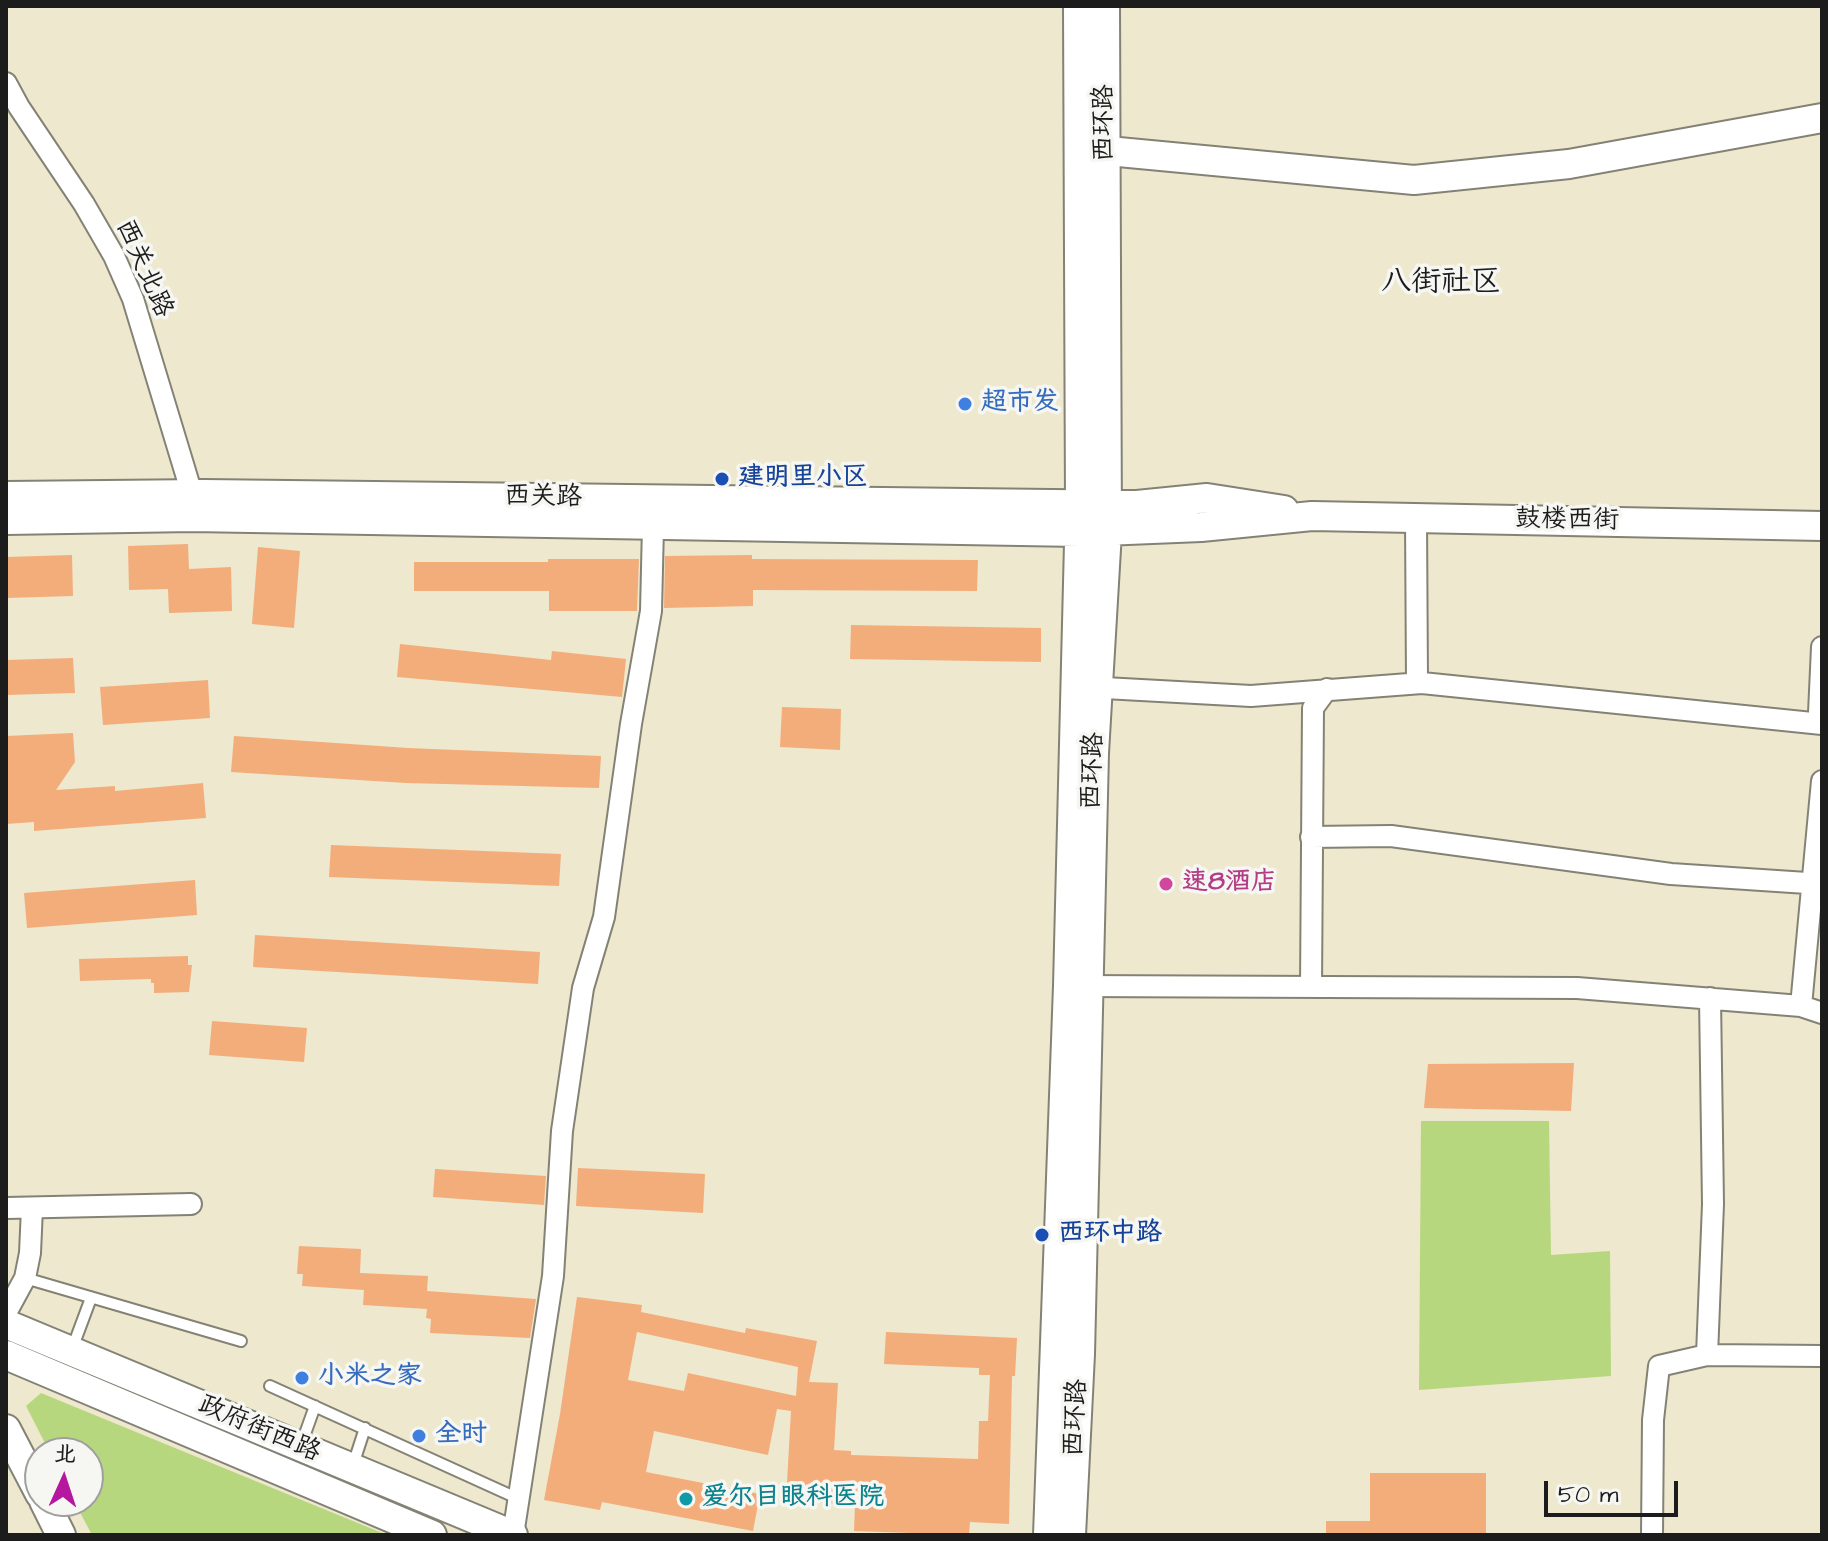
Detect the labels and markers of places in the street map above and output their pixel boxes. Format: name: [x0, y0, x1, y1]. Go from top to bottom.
place label: 超市发: [981, 388, 1059, 420]
marker: 超市发: [956, 395, 974, 413]
place label: 建明里小区: [738, 463, 868, 495]
marker: 建明里小区: [713, 470, 731, 488]
place label: 速8酒店: [1182, 868, 1277, 900]
marker: 速8酒店: [1157, 875, 1175, 893]
place label: 西环中路: [1058, 1219, 1162, 1251]
marker: 西环中路: [1033, 1226, 1051, 1244]
place label: 小米之家: [318, 1362, 422, 1394]
marker: 小米之家: [293, 1369, 311, 1387]
place label: 全时: [435, 1420, 487, 1452]
marker: 全时: [410, 1427, 428, 1445]
place label: 爱尔目眼科医院: [702, 1483, 884, 1515]
marker: 爱尔目眼科医院: [677, 1490, 695, 1508]

